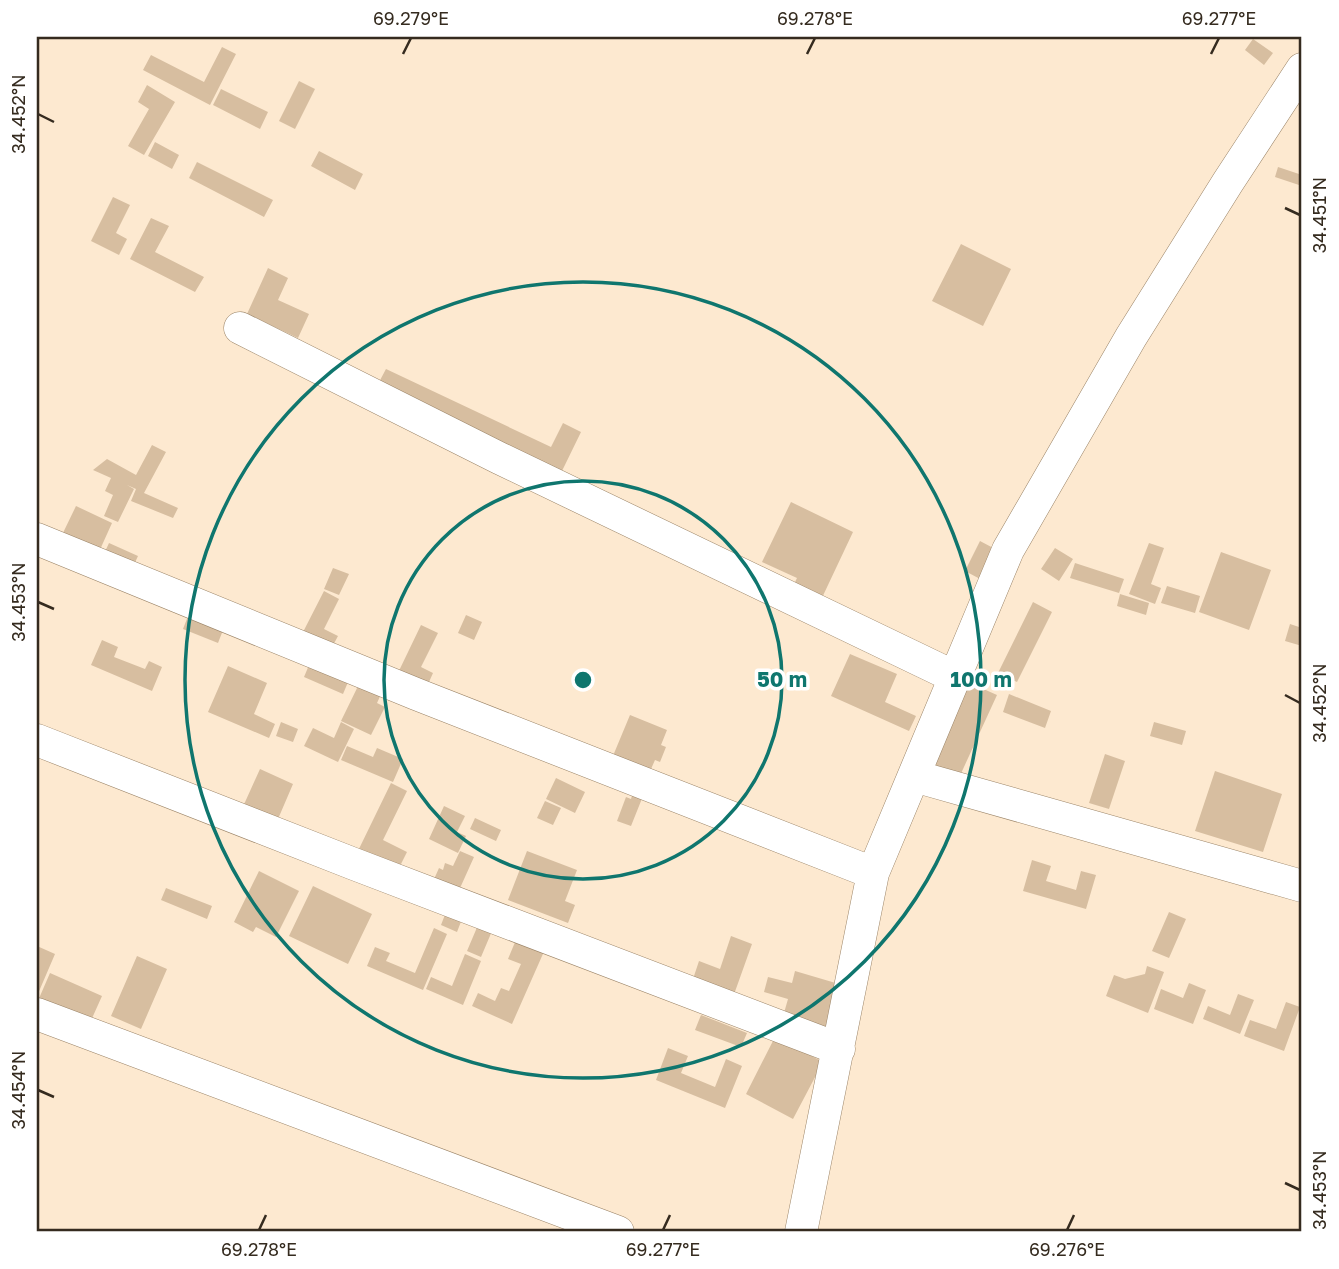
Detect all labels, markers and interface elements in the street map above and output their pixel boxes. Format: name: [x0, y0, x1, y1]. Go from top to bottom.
text: 69.279°E: [373, 7, 449, 29]
text: 69.278°E: [777, 7, 853, 29]
text: 69.277°E: [1182, 7, 1256, 29]
text: 34.452°N: [7, 74, 29, 154]
text: 34.451°N: [1308, 177, 1330, 253]
text: 34.453°N: [7, 562, 29, 642]
text: 34.452°N: [1308, 663, 1330, 743]
text: 50 m: [757, 666, 807, 692]
text: 100 m: [950, 666, 1012, 692]
centre of rings: [571, 668, 595, 692]
text: 34.454°N: [7, 1050, 29, 1130]
text: 34.453°N: [1308, 1150, 1330, 1230]
text: 69.278°E: [221, 1238, 297, 1260]
text: 69.277°E: [626, 1238, 700, 1260]
text: 69.276°E: [1029, 1238, 1105, 1260]

